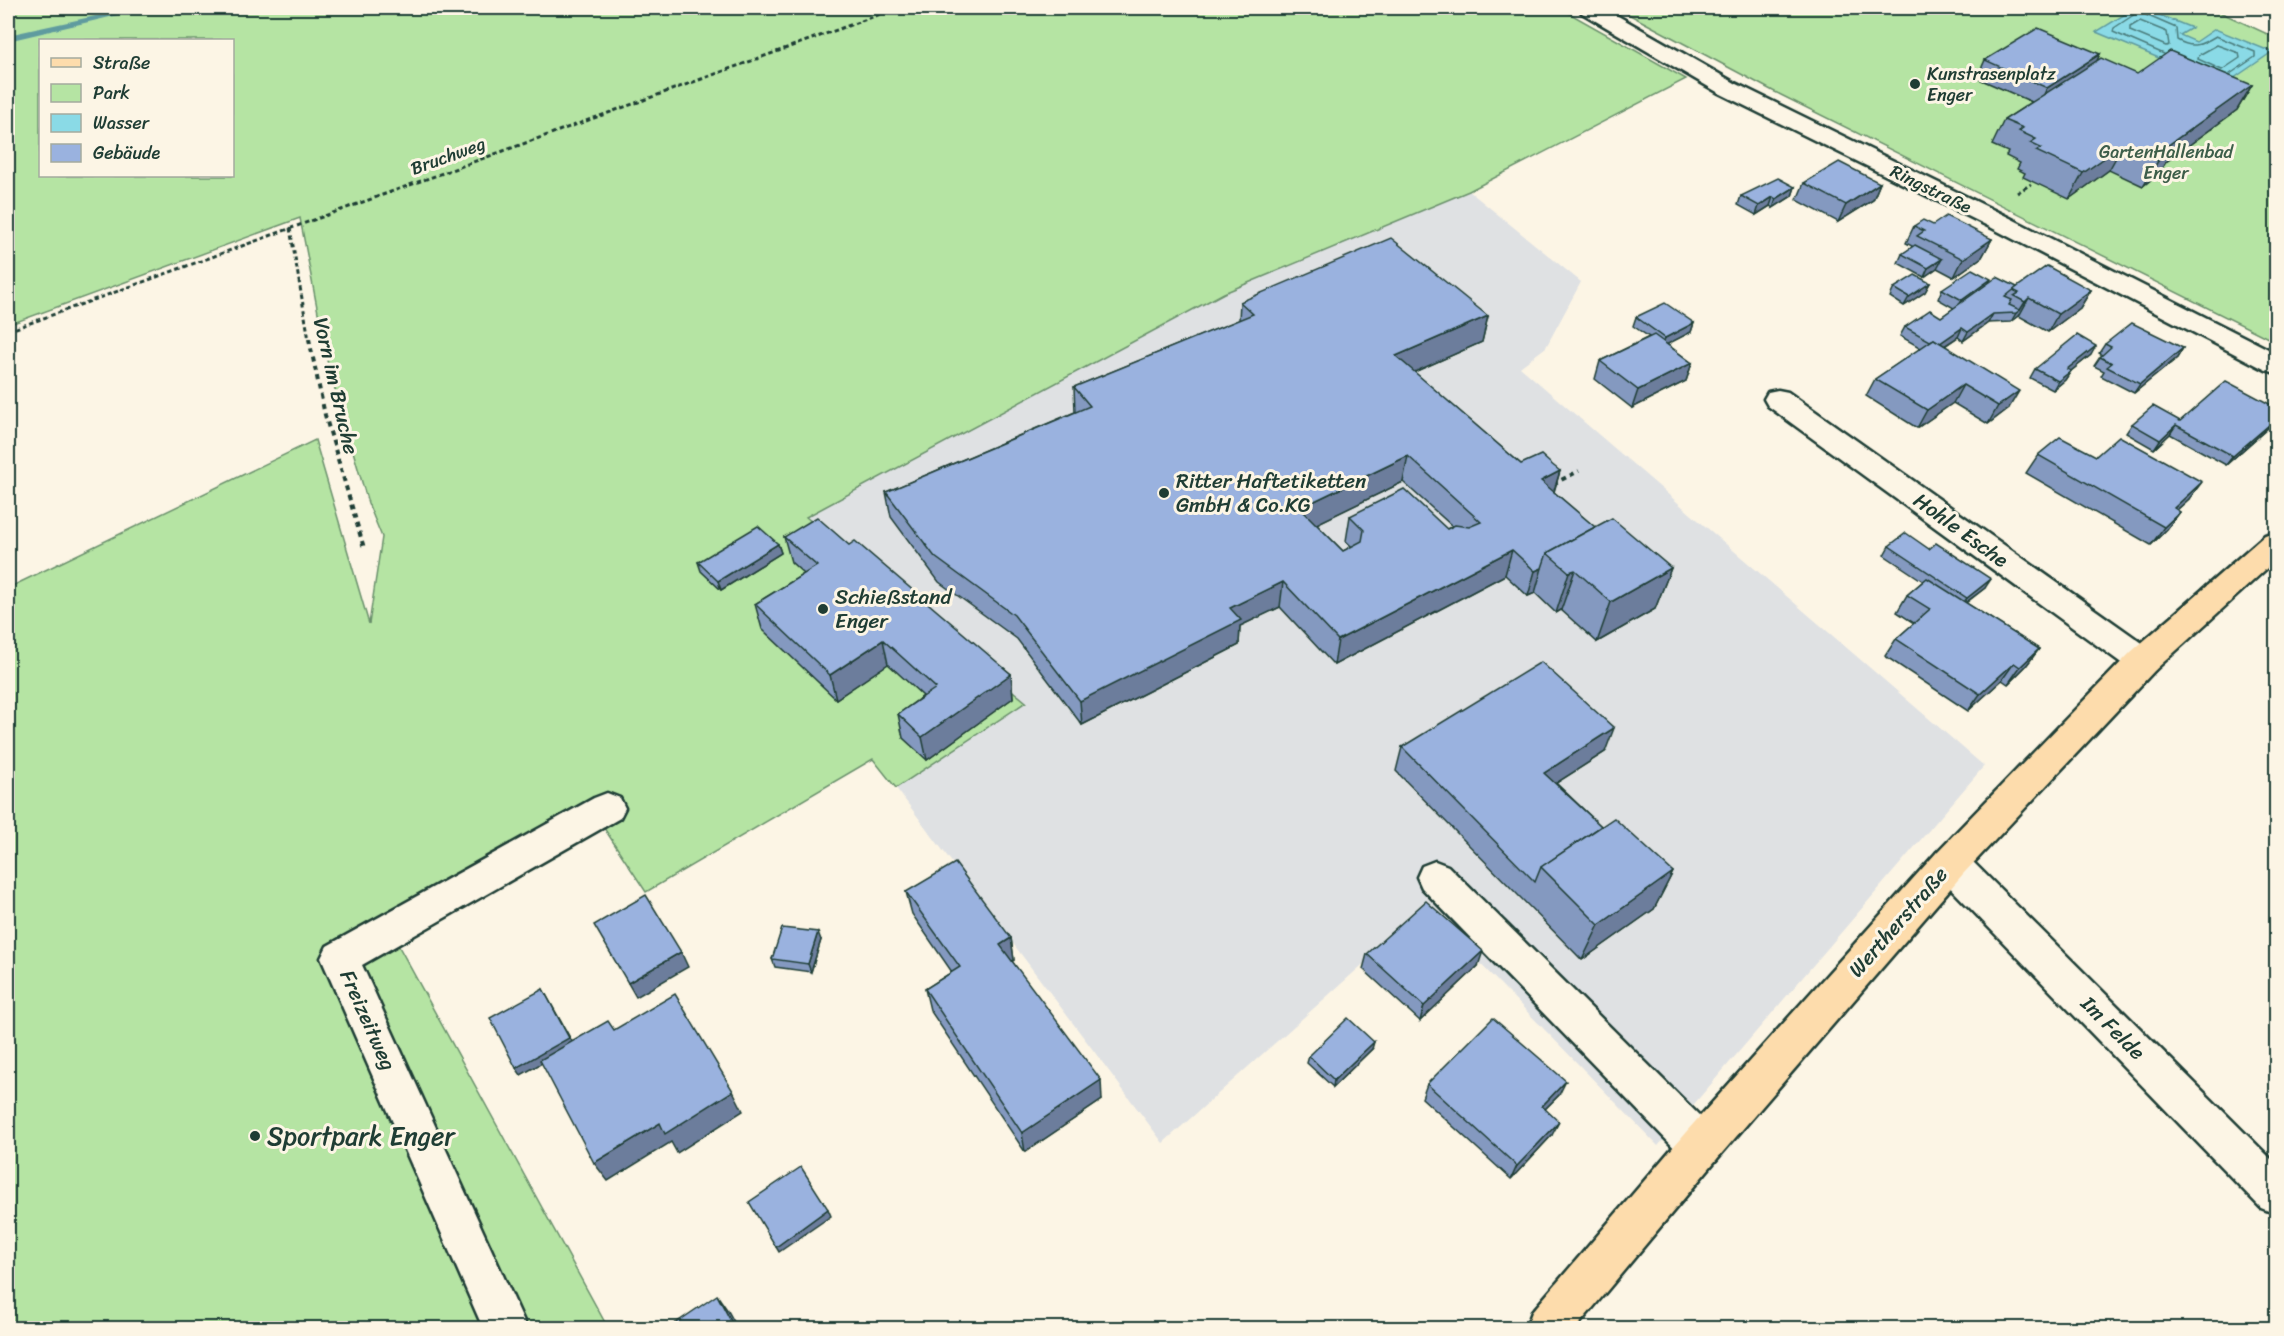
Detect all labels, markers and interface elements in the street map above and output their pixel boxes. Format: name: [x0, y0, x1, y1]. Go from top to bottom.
legend: [39, 39, 234, 177]
text: Straße: [93, 47, 150, 79]
place label: Kunstrasenplatz Enger: [1927, 58, 2056, 111]
text: Park: [93, 77, 130, 109]
marker: Kunstrasenplatz Enger: [1908, 77, 1922, 91]
text: Wasser: [93, 107, 151, 139]
street label: Bruchweg: [406, 128, 490, 184]
park label: GartenHallenbad Enger: [2099, 136, 2235, 189]
text: Gebäude: [93, 137, 161, 169]
street label: Ringstraße: [1885, 155, 1978, 223]
street label: Vorn im Bruche: [302, 314, 370, 458]
place label: Ritter Haftetiketten GmbH & Co.KG: [1176, 462, 1366, 524]
street label: Hohle Esche: [1905, 482, 2017, 578]
marker: Ritter Haftetiketten GmbH & Co.KG: [1157, 486, 1171, 500]
place label: Schießstand Enger: [835, 578, 953, 640]
marker: Schießstand Enger: [816, 602, 830, 616]
street label: Wertherstraße: [1838, 857, 1958, 986]
street label: Freizeitweg: [329, 963, 407, 1077]
street label: Im Felde: [2071, 986, 2155, 1070]
place label: Sportpark Enger: [267, 1113, 456, 1159]
marker: Sportpark Enger: [248, 1129, 262, 1143]

